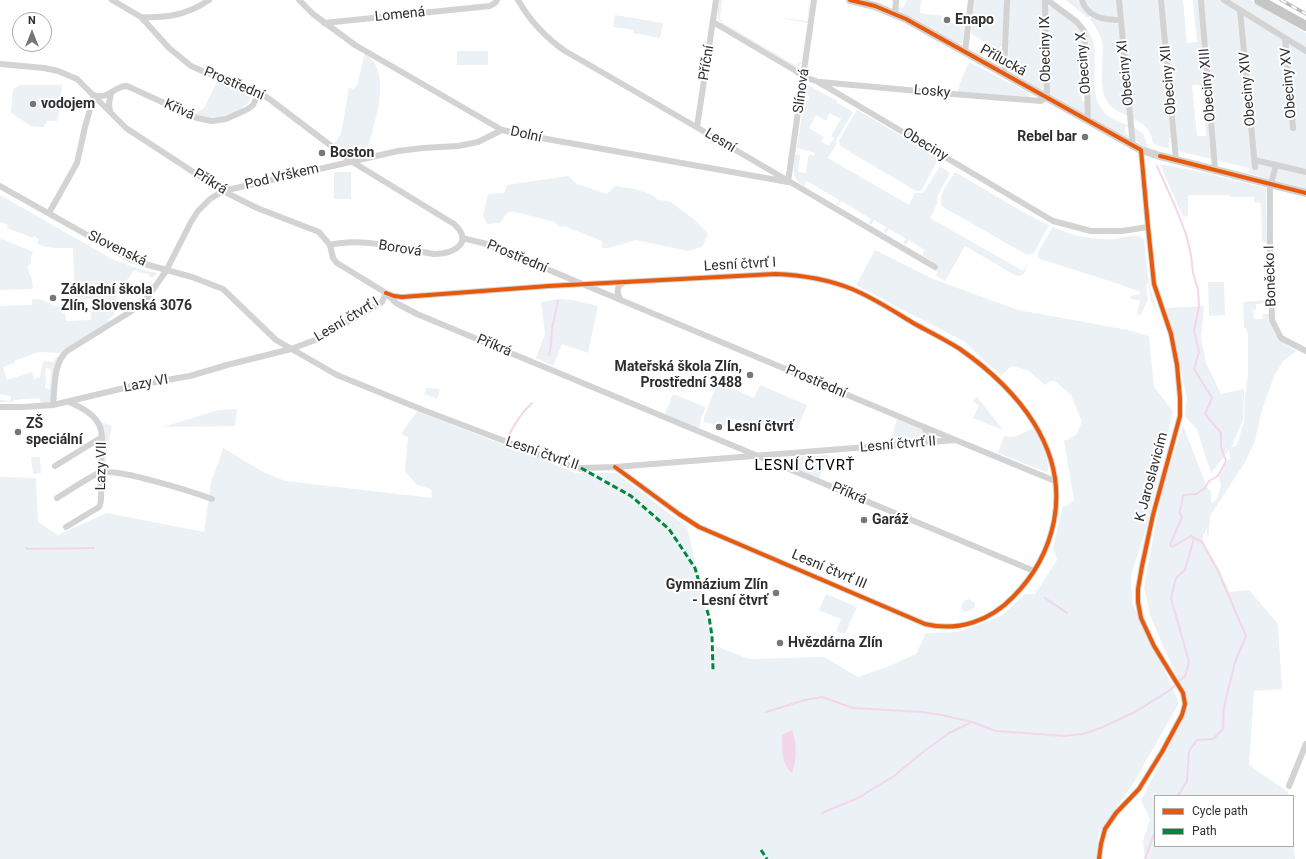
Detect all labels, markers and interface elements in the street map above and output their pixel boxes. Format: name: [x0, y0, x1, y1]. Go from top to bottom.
street label: Lomená: [374, 4, 426, 26]
north arrow: [12, 12, 52, 52]
place label: Enapo: [955, 12, 994, 28]
text: N: [28, 14, 36, 27]
marker: Enapo: [942, 15, 952, 25]
street label: Obeciny IX: [1037, 16, 1055, 82]
street label: Obeciny X: [1073, 31, 1095, 95]
street label: Obeciny XI: [1114, 39, 1138, 107]
street label: Přílucká: [977, 41, 1029, 81]
street label: Příční: [696, 44, 718, 82]
street label: Obeciny XII: [1158, 44, 1180, 116]
street label: Obeciny XV: [1278, 47, 1300, 119]
street label: Obeciny XIII: [1196, 48, 1220, 122]
street label: Obeciny XIV: [1236, 51, 1260, 127]
street label: Prostřední: [201, 64, 267, 104]
street label: Slínová: [791, 68, 813, 114]
street label: Losky: [913, 82, 951, 102]
place label: vodojem: [41, 96, 95, 112]
street label: Křivá: [161, 96, 197, 124]
marker: vodojem: [28, 99, 38, 109]
street label: Dolní: [509, 123, 543, 147]
street label: Lesní: [701, 125, 739, 157]
street label: Obeciny: [899, 125, 951, 165]
place label: Rebel bar: [1017, 129, 1077, 145]
marker: Rebel bar: [1080, 132, 1090, 142]
place label: Boston: [330, 145, 374, 161]
marker: Boston: [317, 148, 327, 158]
street label: Pod Vrškem: [243, 160, 321, 194]
street label: Příkrá: [190, 165, 230, 199]
street label: Slovenská: [85, 228, 149, 270]
street label: Borová: [377, 237, 423, 261]
street label: Prostřední: [484, 237, 550, 277]
street label: Boněcko I: [1262, 245, 1280, 307]
street label: Lesní čtvrť I: [703, 255, 777, 275]
place label: Základní škola Zlín, Slovenská 3076: [61, 282, 192, 314]
marker: Základní škola Zlín, Slovenská 3076: [48, 293, 58, 303]
street label: Lesní čtvrť I: [312, 294, 382, 346]
street label: Příkrá: [474, 331, 514, 361]
place label: Mateřská škola Zlín, Prostřední 3488: [615, 359, 742, 392]
street label: Prostřední: [783, 362, 849, 402]
marker: Mateřská škola Zlín, Prostřední 3488: [745, 370, 755, 380]
street label: Lazy VI: [122, 371, 170, 397]
place label: ZŠ speciální: [26, 416, 82, 448]
place label: Lesní čtvrť: [727, 419, 794, 435]
marker: Lesní čtvrť: [714, 422, 724, 432]
marker: ZŠ speciální: [13, 427, 23, 437]
street label: K Jaroslavicím: [1132, 431, 1172, 523]
street label: Lesní čtvrť II: [859, 433, 937, 457]
street label: Lesní čtvrť II: [503, 434, 581, 474]
street label: Lazy VII: [93, 441, 111, 491]
district label: LESNÍ ČTVRŤ: [755, 457, 855, 475]
street label: Příkrá: [829, 479, 869, 509]
place label: Garáž: [872, 512, 909, 528]
marker: Garáž: [859, 515, 869, 525]
street label: Lesní čtvrť III: [789, 547, 869, 593]
place label: Gymnázium Zlín - Lesní čtvrť: [666, 577, 768, 610]
marker: Gymnázium Zlín - Lesní čtvrť: [771, 588, 781, 598]
place label: Hvězdárna Zlín: [788, 635, 883, 651]
marker: Hvězdárna Zlín: [775, 638, 785, 648]
legend: [1154, 795, 1294, 847]
text: Cycle path: [1192, 804, 1248, 818]
text: Path: [1192, 824, 1217, 838]

